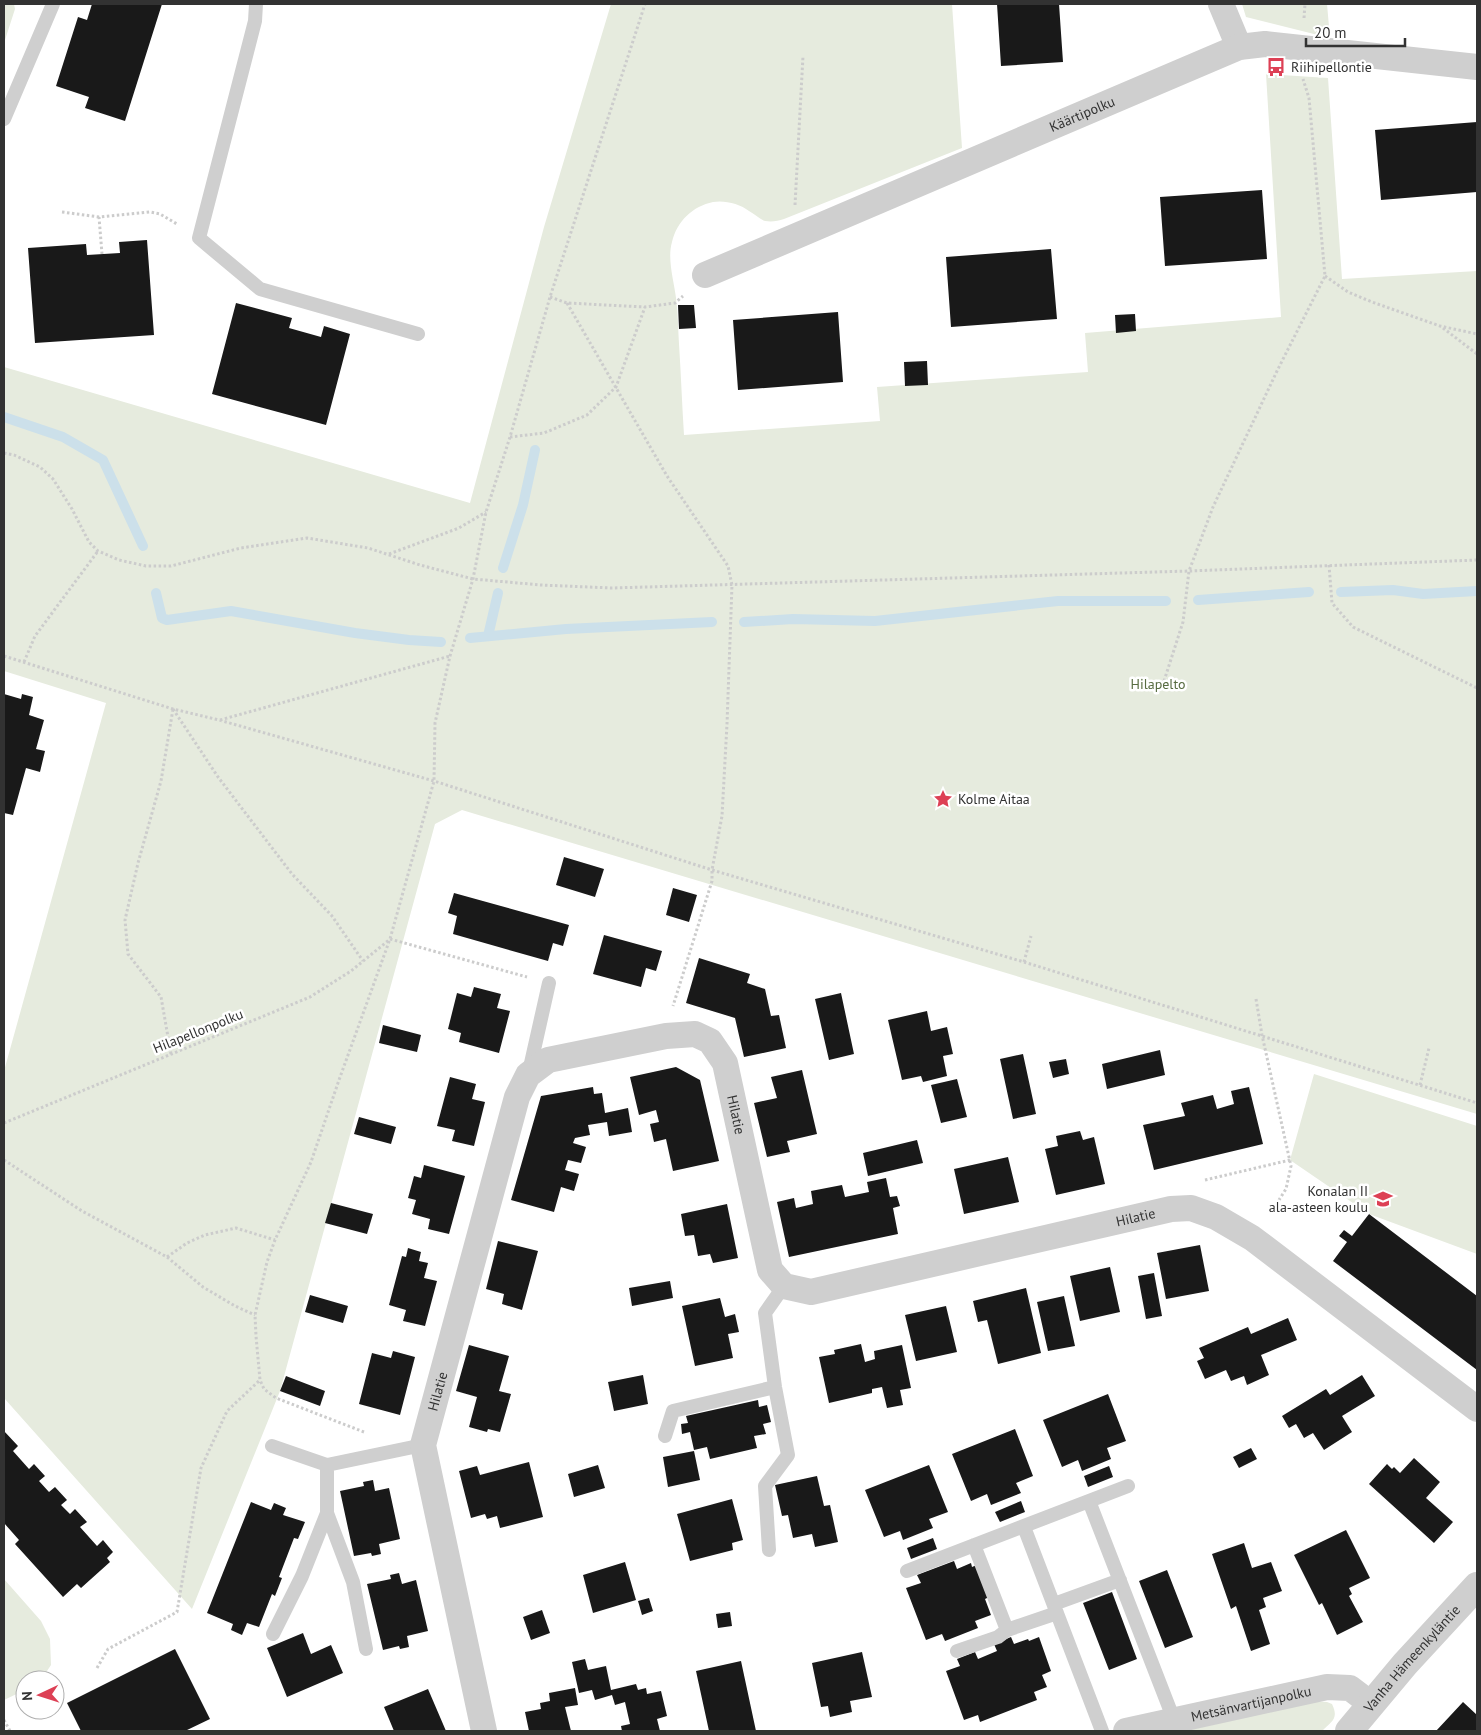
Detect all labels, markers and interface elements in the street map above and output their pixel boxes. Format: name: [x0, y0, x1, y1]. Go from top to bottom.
scale bar: [1306, 15, 1405, 47]
text: 20 m: [1314, 23, 1347, 42]
bus stop icon: Riihipellontie: [1265, 56, 1287, 78]
place label: Riihipellontie: [1291, 58, 1372, 76]
street label: Käärtipolku: [1047, 92, 1118, 136]
park label: Hilapelto: [1130, 675, 1186, 693]
place icon: Kolme Aitaa: [932, 788, 954, 810]
place label: Kolme Aitaa: [958, 790, 1030, 808]
street label: Hilapellonpolku: [150, 1005, 246, 1057]
street label: Hilatie: [723, 1093, 749, 1136]
place label: Konalan II ala-asteen koulu: [1269, 1182, 1368, 1216]
school or university icon: Konalan II ala-asteen koulu: [1372, 1188, 1394, 1210]
street label: Hilatie: [1114, 1204, 1157, 1230]
street label: Hilatie: [424, 1370, 451, 1413]
street label: Vanha Hämeenkyläntie: [1359, 1601, 1464, 1717]
north arrow: [15, 1670, 65, 1720]
street label: Metsänvartijanpolku: [1189, 1682, 1313, 1726]
text: N: [18, 1691, 36, 1701]

